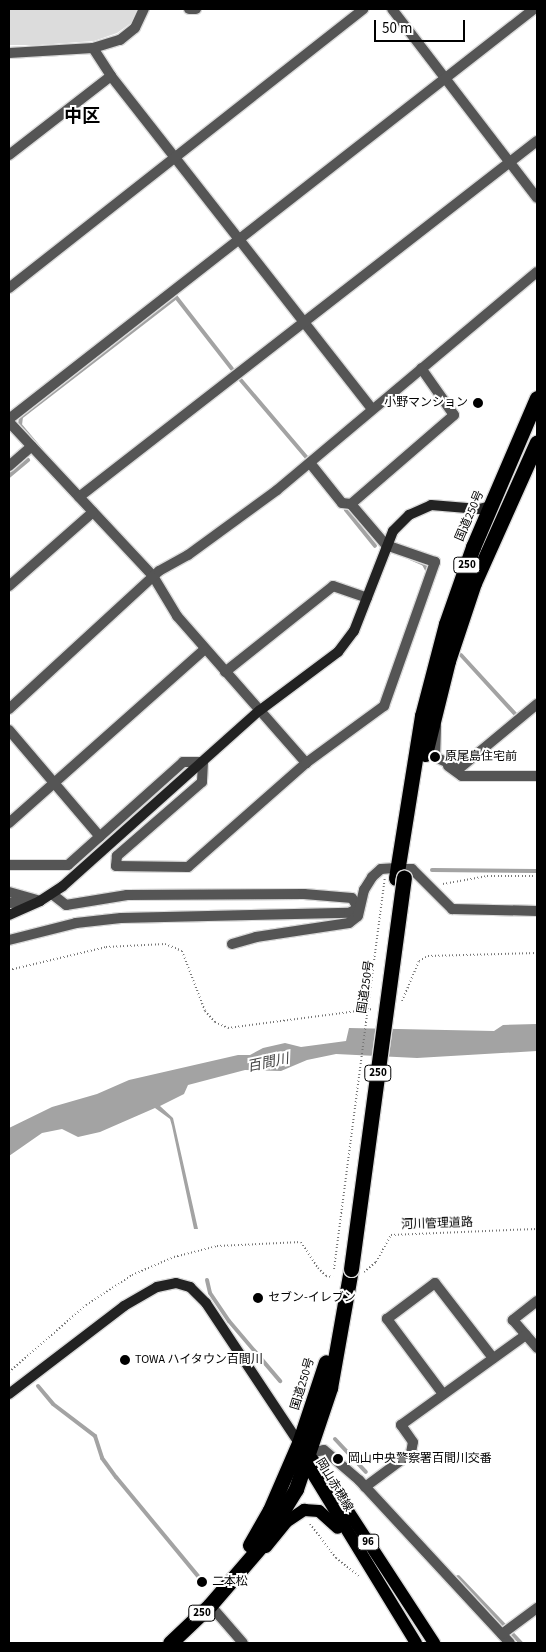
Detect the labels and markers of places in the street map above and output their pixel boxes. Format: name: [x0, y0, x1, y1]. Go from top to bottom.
place label: 小野マンション: [384, 396, 468, 410]
marker: 小野マンション: [472, 397, 484, 409]
place label: 原尾島住宅前: [445, 750, 517, 764]
marker: 原尾島住宅前: [429, 751, 441, 763]
place label: セブン-イレブン: [268, 1291, 356, 1305]
marker: セブン-イレブン: [252, 1292, 264, 1304]
place label: TOWA ハイタウン百間川: [135, 1353, 263, 1367]
marker: TOWA ハイタウン百間川: [119, 1354, 131, 1366]
place label: 岡山中央警察署百間川交番: [348, 1452, 492, 1466]
marker: 岡山中央警察署百間川交番: [332, 1453, 344, 1465]
place label: 二本松: [212, 1575, 248, 1589]
marker: 二本松: [196, 1576, 208, 1588]

